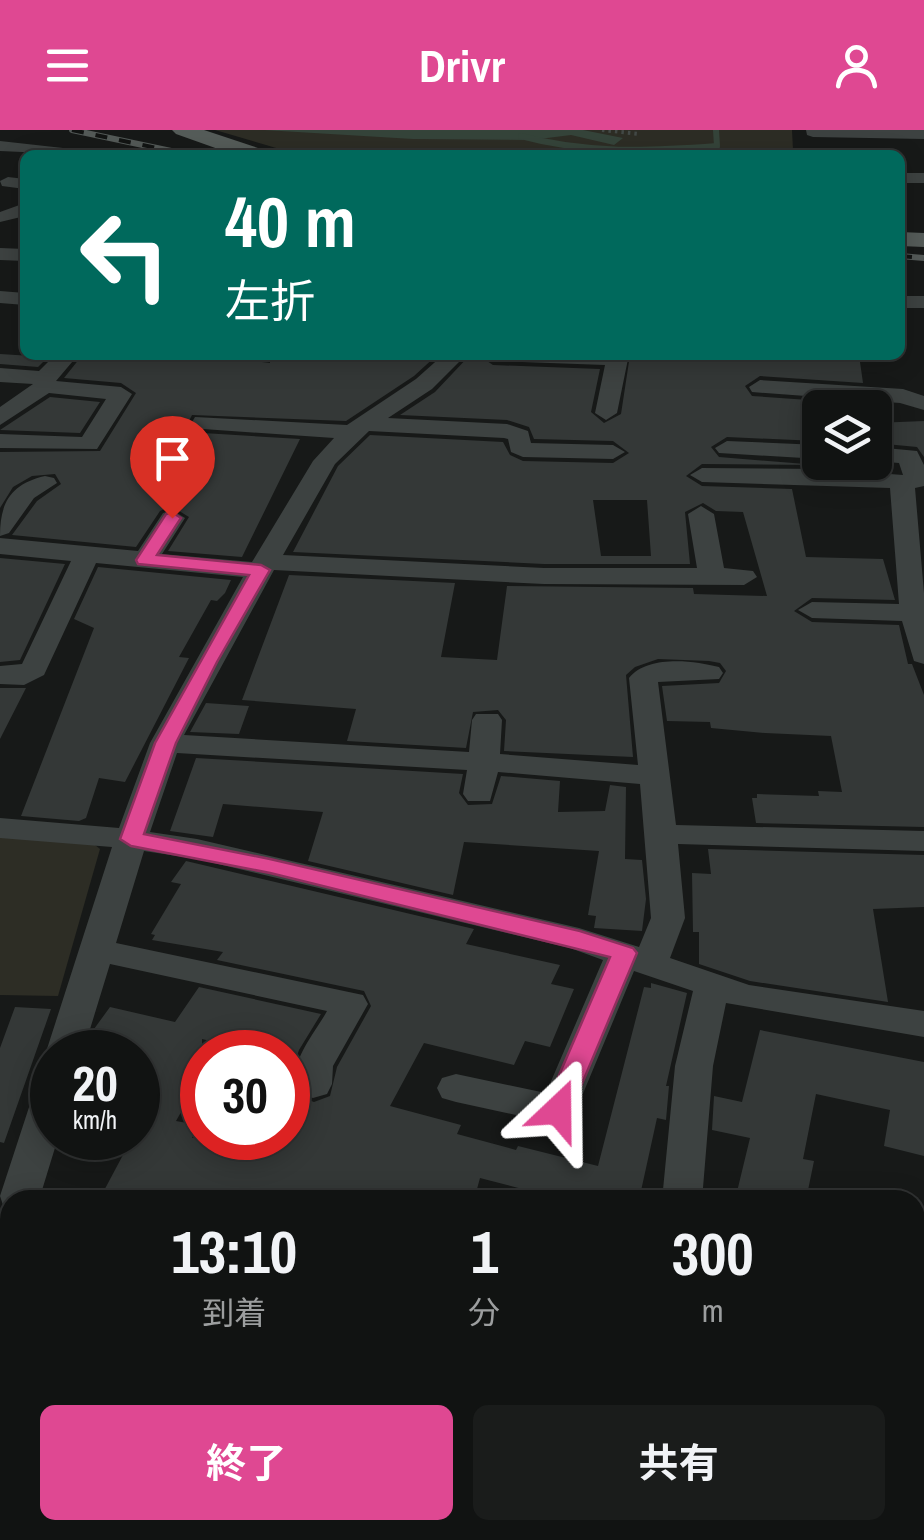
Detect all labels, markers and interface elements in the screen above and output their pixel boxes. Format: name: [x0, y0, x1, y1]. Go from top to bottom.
text: Drivr: [419, 35, 505, 96]
icon: menu: [40, 38, 95, 93]
icon: person: [829, 38, 884, 93]
text: 40 m: [225, 175, 356, 269]
icon: left: [60, 190, 190, 320]
text: 左折: [225, 270, 315, 331]
map controls: [802, 390, 892, 480]
button: layers: [802, 390, 892, 480]
pin: [130, 416, 215, 519]
icon: arrive: [145, 431, 200, 486]
speed limit sign: 30: [180, 1030, 310, 1160]
text: 20: [72, 1049, 118, 1117]
position arrow: [506, 1058, 610, 1162]
text: km/h: [73, 1103, 117, 1137]
text: 13:10: [171, 1211, 297, 1292]
text: 1: [471, 1211, 498, 1292]
text: 300: [672, 1213, 754, 1294]
text: m: [702, 1289, 724, 1332]
text: 到着: [202, 1291, 266, 1334]
text: 分: [468, 1291, 500, 1334]
button: 終了: [40, 1405, 453, 1520]
button: 共有: [473, 1405, 885, 1520]

